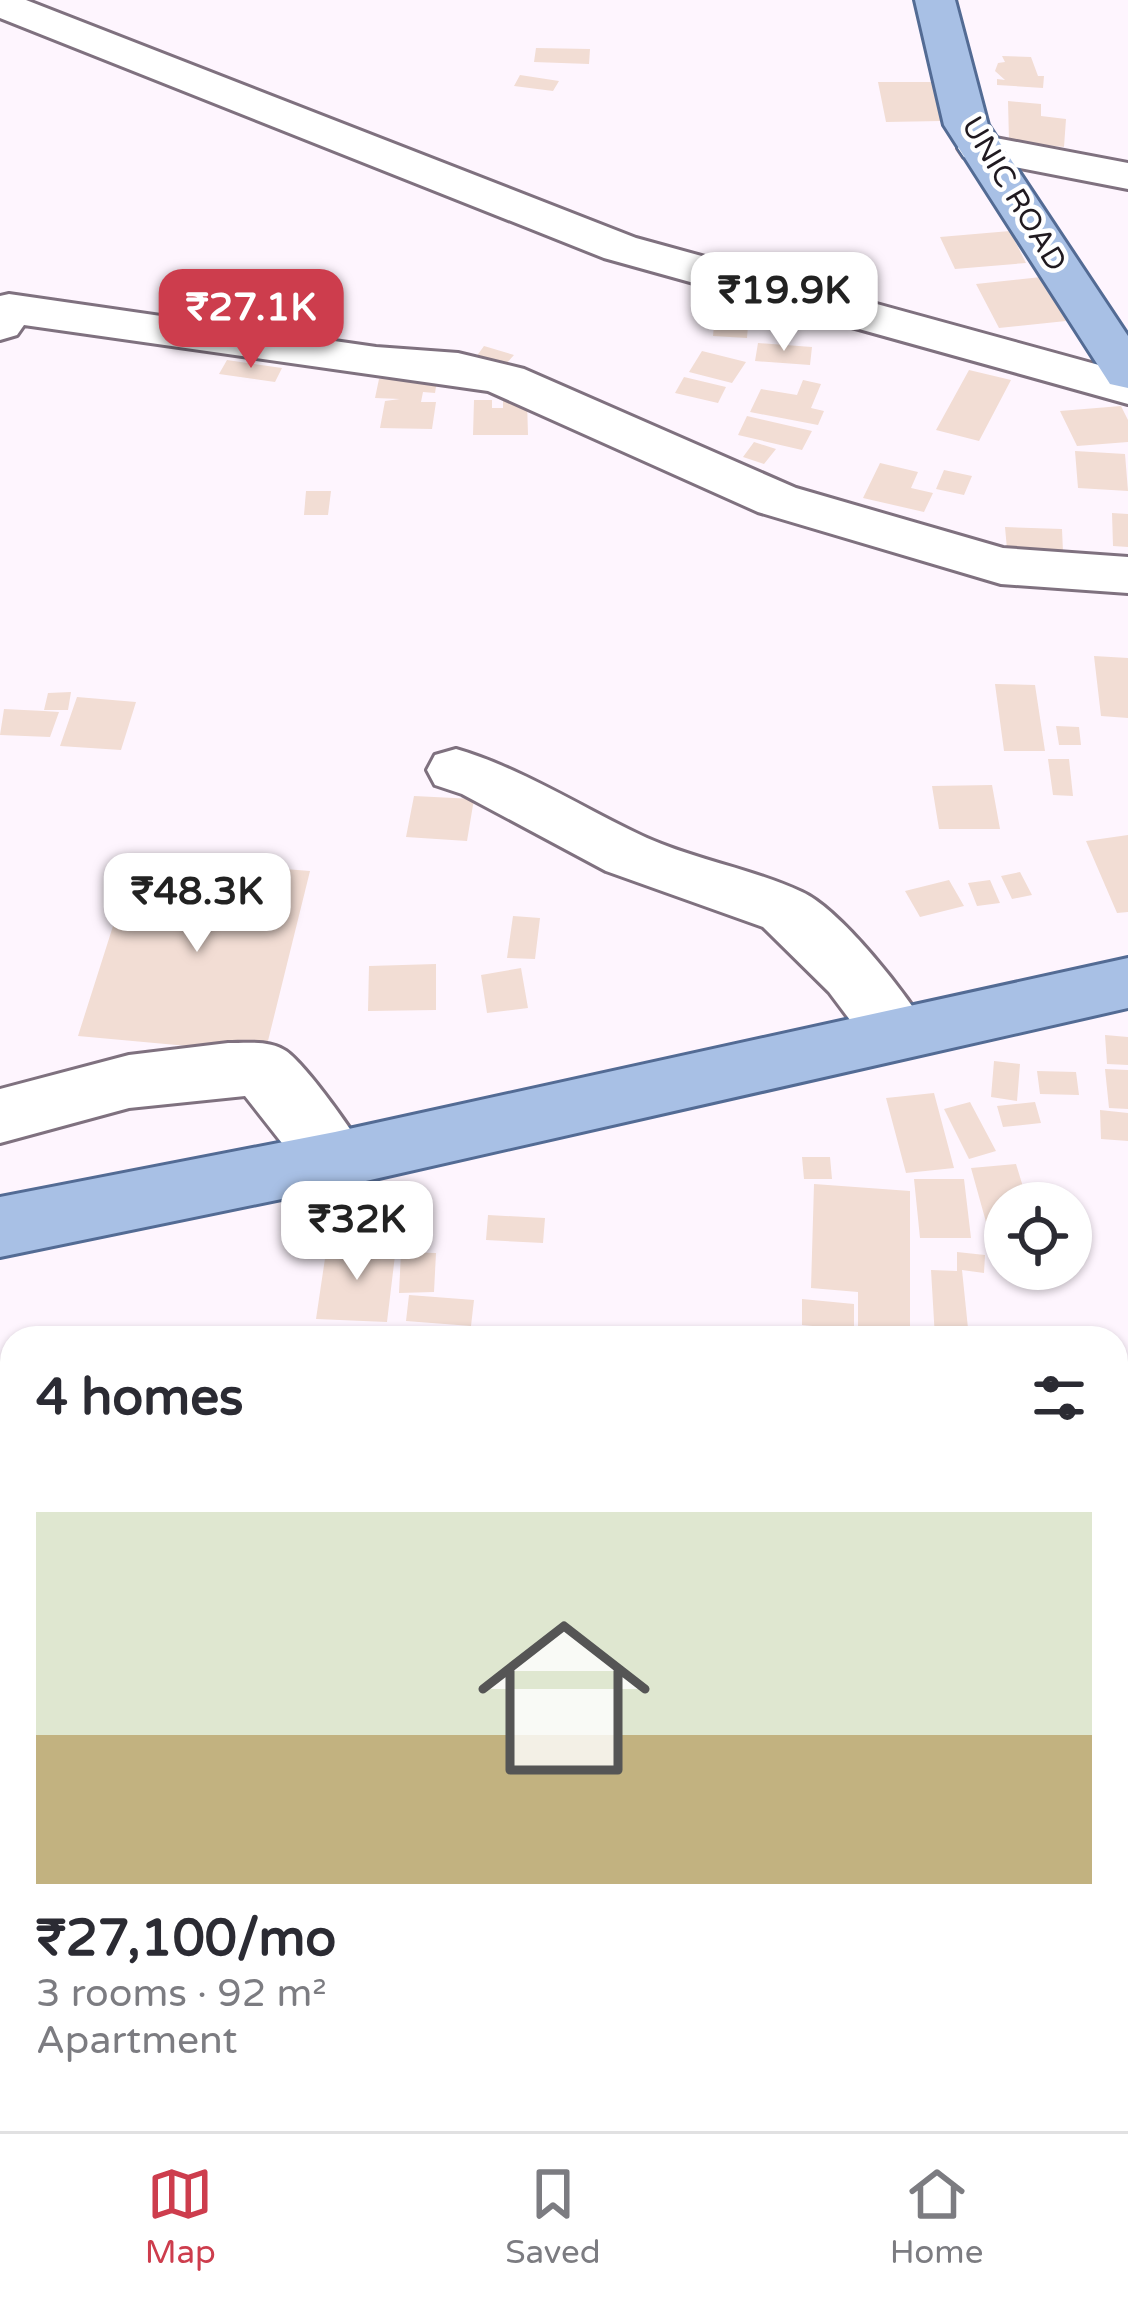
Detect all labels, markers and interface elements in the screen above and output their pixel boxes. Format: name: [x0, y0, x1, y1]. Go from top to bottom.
street label: UNIC ROAD: [953, 110, 1075, 278]
pin: ₹19.9K: [686, 252, 882, 354]
text: ₹19.9K: [718, 267, 850, 314]
pin: ₹27.1K: [153, 269, 349, 371]
text: ₹27.1K: [186, 284, 316, 331]
pin: ₹48.3K: [99, 853, 295, 955]
text: ₹48.3K: [131, 868, 263, 915]
pin: ₹32K: [286, 1181, 428, 1283]
map controls: [984, 1182, 1092, 1290]
button: locate: [984, 1182, 1092, 1290]
text: ₹32K: [308, 1196, 406, 1243]
icon: filters: [1026, 1365, 1092, 1431]
text: 4 homes: [36, 1367, 244, 1429]
icon: home: [456, 1590, 672, 1806]
text: ₹27,100/mo: [36, 1908, 336, 1970]
text: 3 rooms · 92 m²: [36, 1970, 327, 2017]
text: Apartment: [36, 2017, 237, 2064]
tab: Map: [145, 2161, 216, 2272]
tab: Saved: [505, 2161, 601, 2272]
tab: Home: [890, 2161, 983, 2272]

